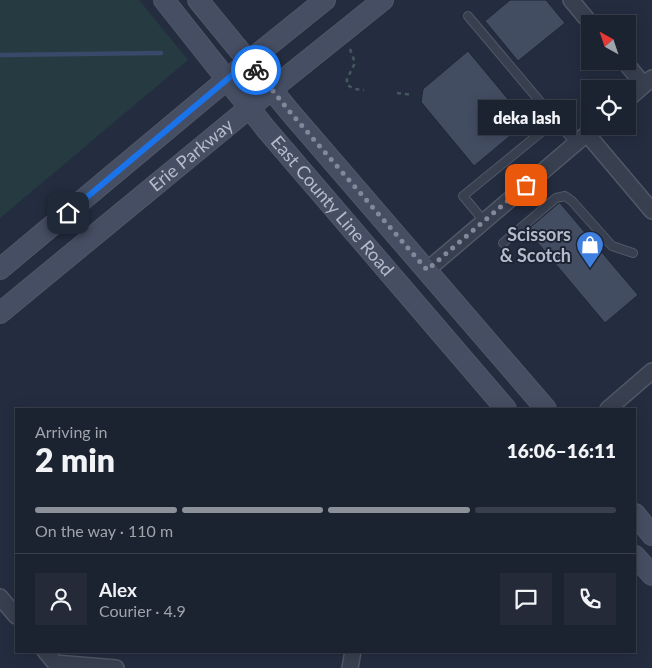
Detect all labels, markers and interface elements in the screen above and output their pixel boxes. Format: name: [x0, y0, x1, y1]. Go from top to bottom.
north arrow: [581, 15, 636, 70]
map controls: [581, 15, 636, 135]
courier: [231, 45, 281, 95]
icon: bike: [242, 56, 270, 84]
button: locate: [581, 80, 636, 135]
callout: deka lash: [477, 100, 575, 135]
text: deka lash: [493, 108, 561, 127]
street label: Erie Parkway: [144, 113, 238, 196]
street label: East County Line Road: [267, 131, 399, 280]
pin: [505, 164, 547, 206]
icon: bag: [512, 171, 540, 199]
pin: [47, 192, 89, 234]
icon: home: [54, 199, 82, 227]
place label: Scissors & Scotch: [500, 223, 571, 266]
shop icon: Scissors & Scotch: [575, 230, 605, 269]
text: Arriving in: [35, 422, 108, 441]
text: 16:06–16:11: [507, 439, 616, 462]
text: 2 min: [35, 440, 115, 479]
text: On the way · 110 m: [35, 521, 173, 540]
button: person: [35, 573, 87, 625]
button: chat: [500, 573, 552, 625]
button: phone: [564, 573, 616, 625]
text: Alex: [99, 578, 137, 601]
text: Courier · 4.9: [99, 601, 186, 620]

